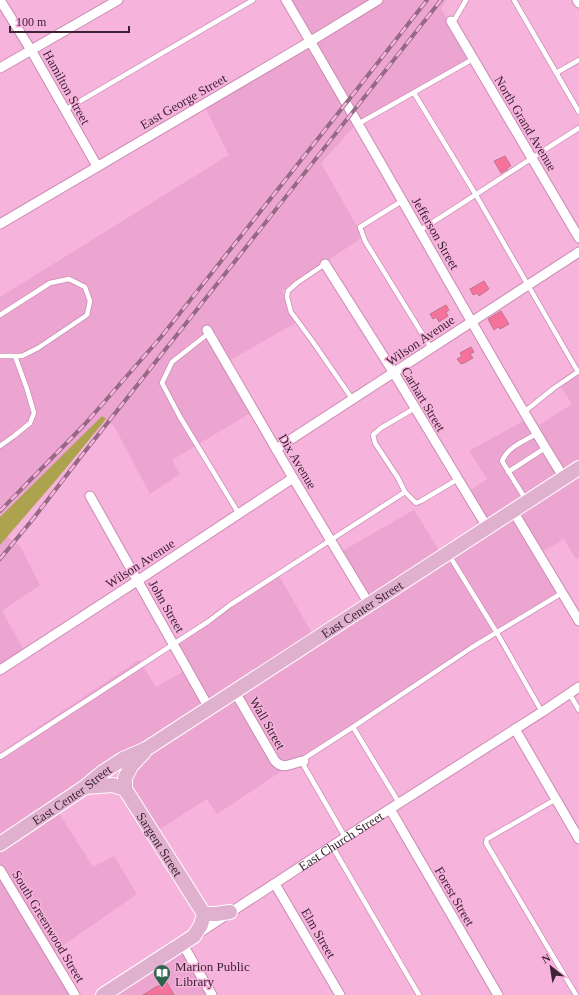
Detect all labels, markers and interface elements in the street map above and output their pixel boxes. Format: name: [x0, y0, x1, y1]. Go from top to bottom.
scale bar: [10, 8, 129, 34]
text: 100 m: [16, 15, 47, 29]
street label: Hamilton Street: [40, 47, 93, 127]
street label: East George Street: [137, 70, 229, 132]
street label: North Grand Avenue: [491, 73, 560, 174]
street label: Jefferson Street: [409, 194, 463, 272]
street label: Wilson Avenue: [383, 312, 457, 369]
street label: Carhart Street: [398, 364, 449, 435]
street label: Dix Avenue: [275, 431, 320, 492]
street label: Wilson Avenue: [103, 535, 178, 591]
street label: John Street: [146, 577, 188, 636]
street label: East Center Street: [319, 577, 406, 641]
street label: Wall Street: [247, 694, 289, 752]
street label: East Center Street: [29, 761, 115, 828]
street label: East Church Street: [296, 808, 386, 874]
street label: Sargent Street: [134, 810, 186, 880]
street label: Forest Street: [432, 864, 478, 929]
street label: South Greenwood Street: [9, 868, 88, 985]
street label: Elm Street: [298, 906, 339, 961]
north arrow: [531, 947, 571, 987]
text: N: [540, 951, 552, 966]
place label: Marion Public Library: [175, 959, 250, 989]
library icon: Marion Public Library: [152, 963, 172, 988]

